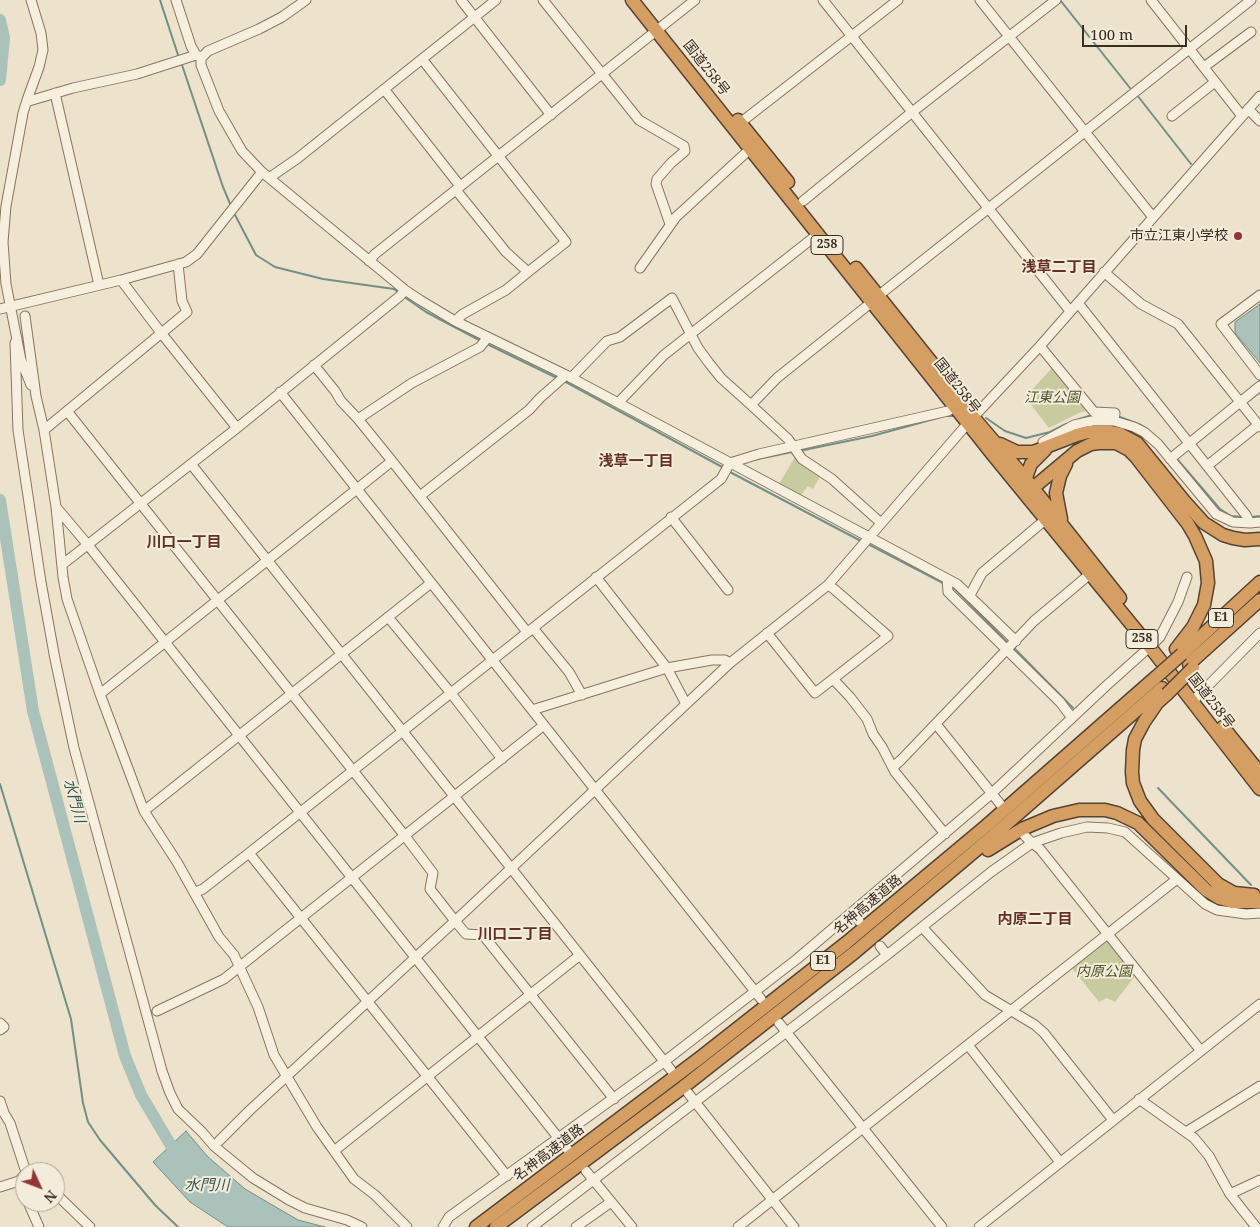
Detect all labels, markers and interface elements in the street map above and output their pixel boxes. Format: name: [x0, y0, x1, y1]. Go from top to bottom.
scale bar: [1085, 15, 1190, 47]
text: 100 m: [1090, 24, 1133, 44]
street label: 国道258号: [679, 37, 733, 99]
place label: 市立江東小学校: [1130, 228, 1228, 244]
marker: 市立江東小学校: [1232, 230, 1244, 242]
road number: 258: [811, 236, 843, 254]
district label: 浅草二丁目: [1022, 259, 1096, 277]
street label: 国道258号: [930, 355, 984, 417]
park label: 江東公園: [1024, 390, 1080, 406]
district label: 浅草一丁目: [599, 453, 673, 471]
district label: 川口一丁目: [147, 534, 221, 552]
road number: E1: [1208, 608, 1234, 628]
road number: 258: [1126, 630, 1158, 648]
street label: 国道258号: [1184, 670, 1238, 732]
water label: 水門川: [59, 777, 89, 825]
street label: 名神高速道路: [830, 872, 906, 938]
district label: 内原二丁目: [998, 911, 1072, 929]
district label: 川口二丁目: [478, 926, 552, 944]
road number: E1: [810, 951, 836, 970]
park label: 内原公園: [1076, 964, 1132, 980]
street label: 名神高速道路: [510, 1121, 588, 1185]
north arrow: [15, 1162, 65, 1212]
water label: 水門川: [185, 1177, 229, 1195]
text: N: [40, 1186, 61, 1207]

